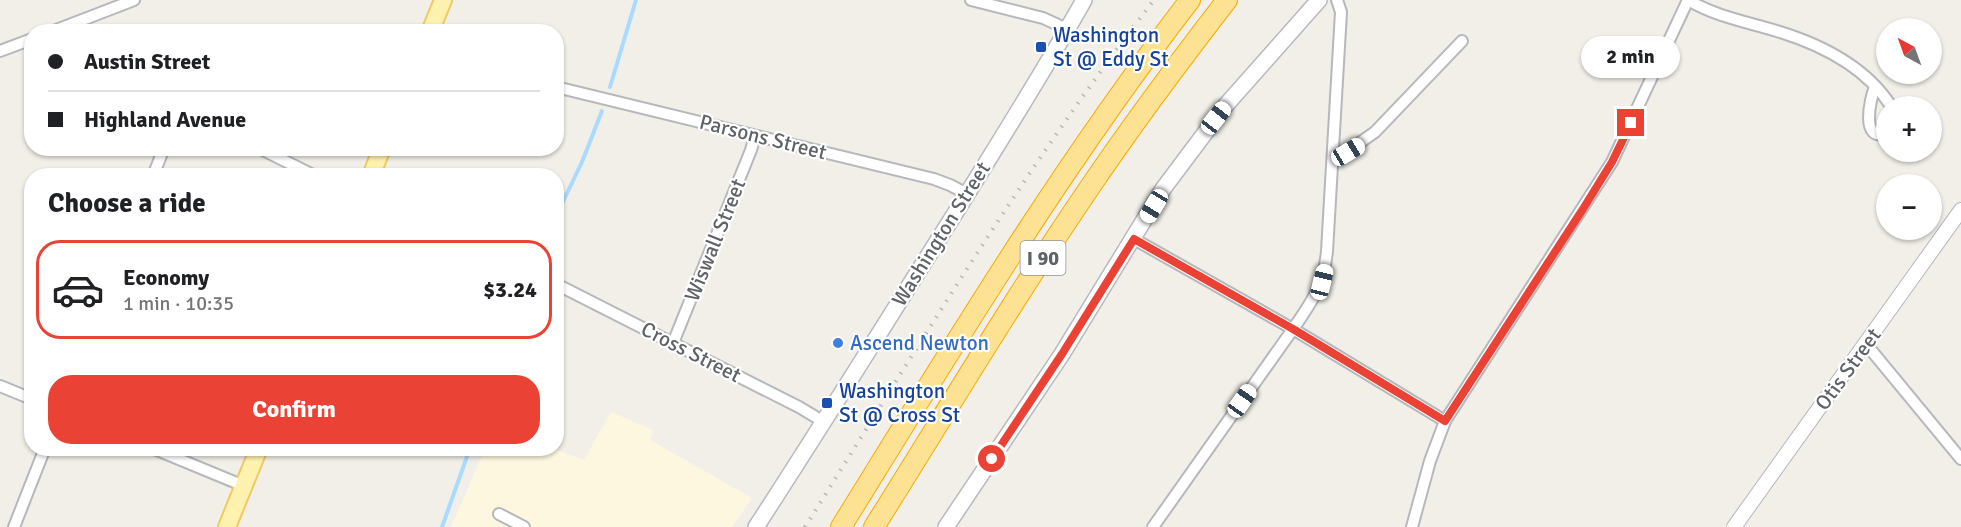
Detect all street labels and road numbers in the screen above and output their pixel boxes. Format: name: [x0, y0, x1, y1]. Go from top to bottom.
street label: Parsons Street: [697, 109, 829, 165]
street label: Washington Street: [886, 157, 996, 311]
street label: Wiswall Street: [679, 175, 751, 305]
road number: I 90: [1020, 241, 1066, 275]
street label: Cross Street: [637, 316, 745, 388]
street label: Otis Street: [1809, 323, 1887, 415]

